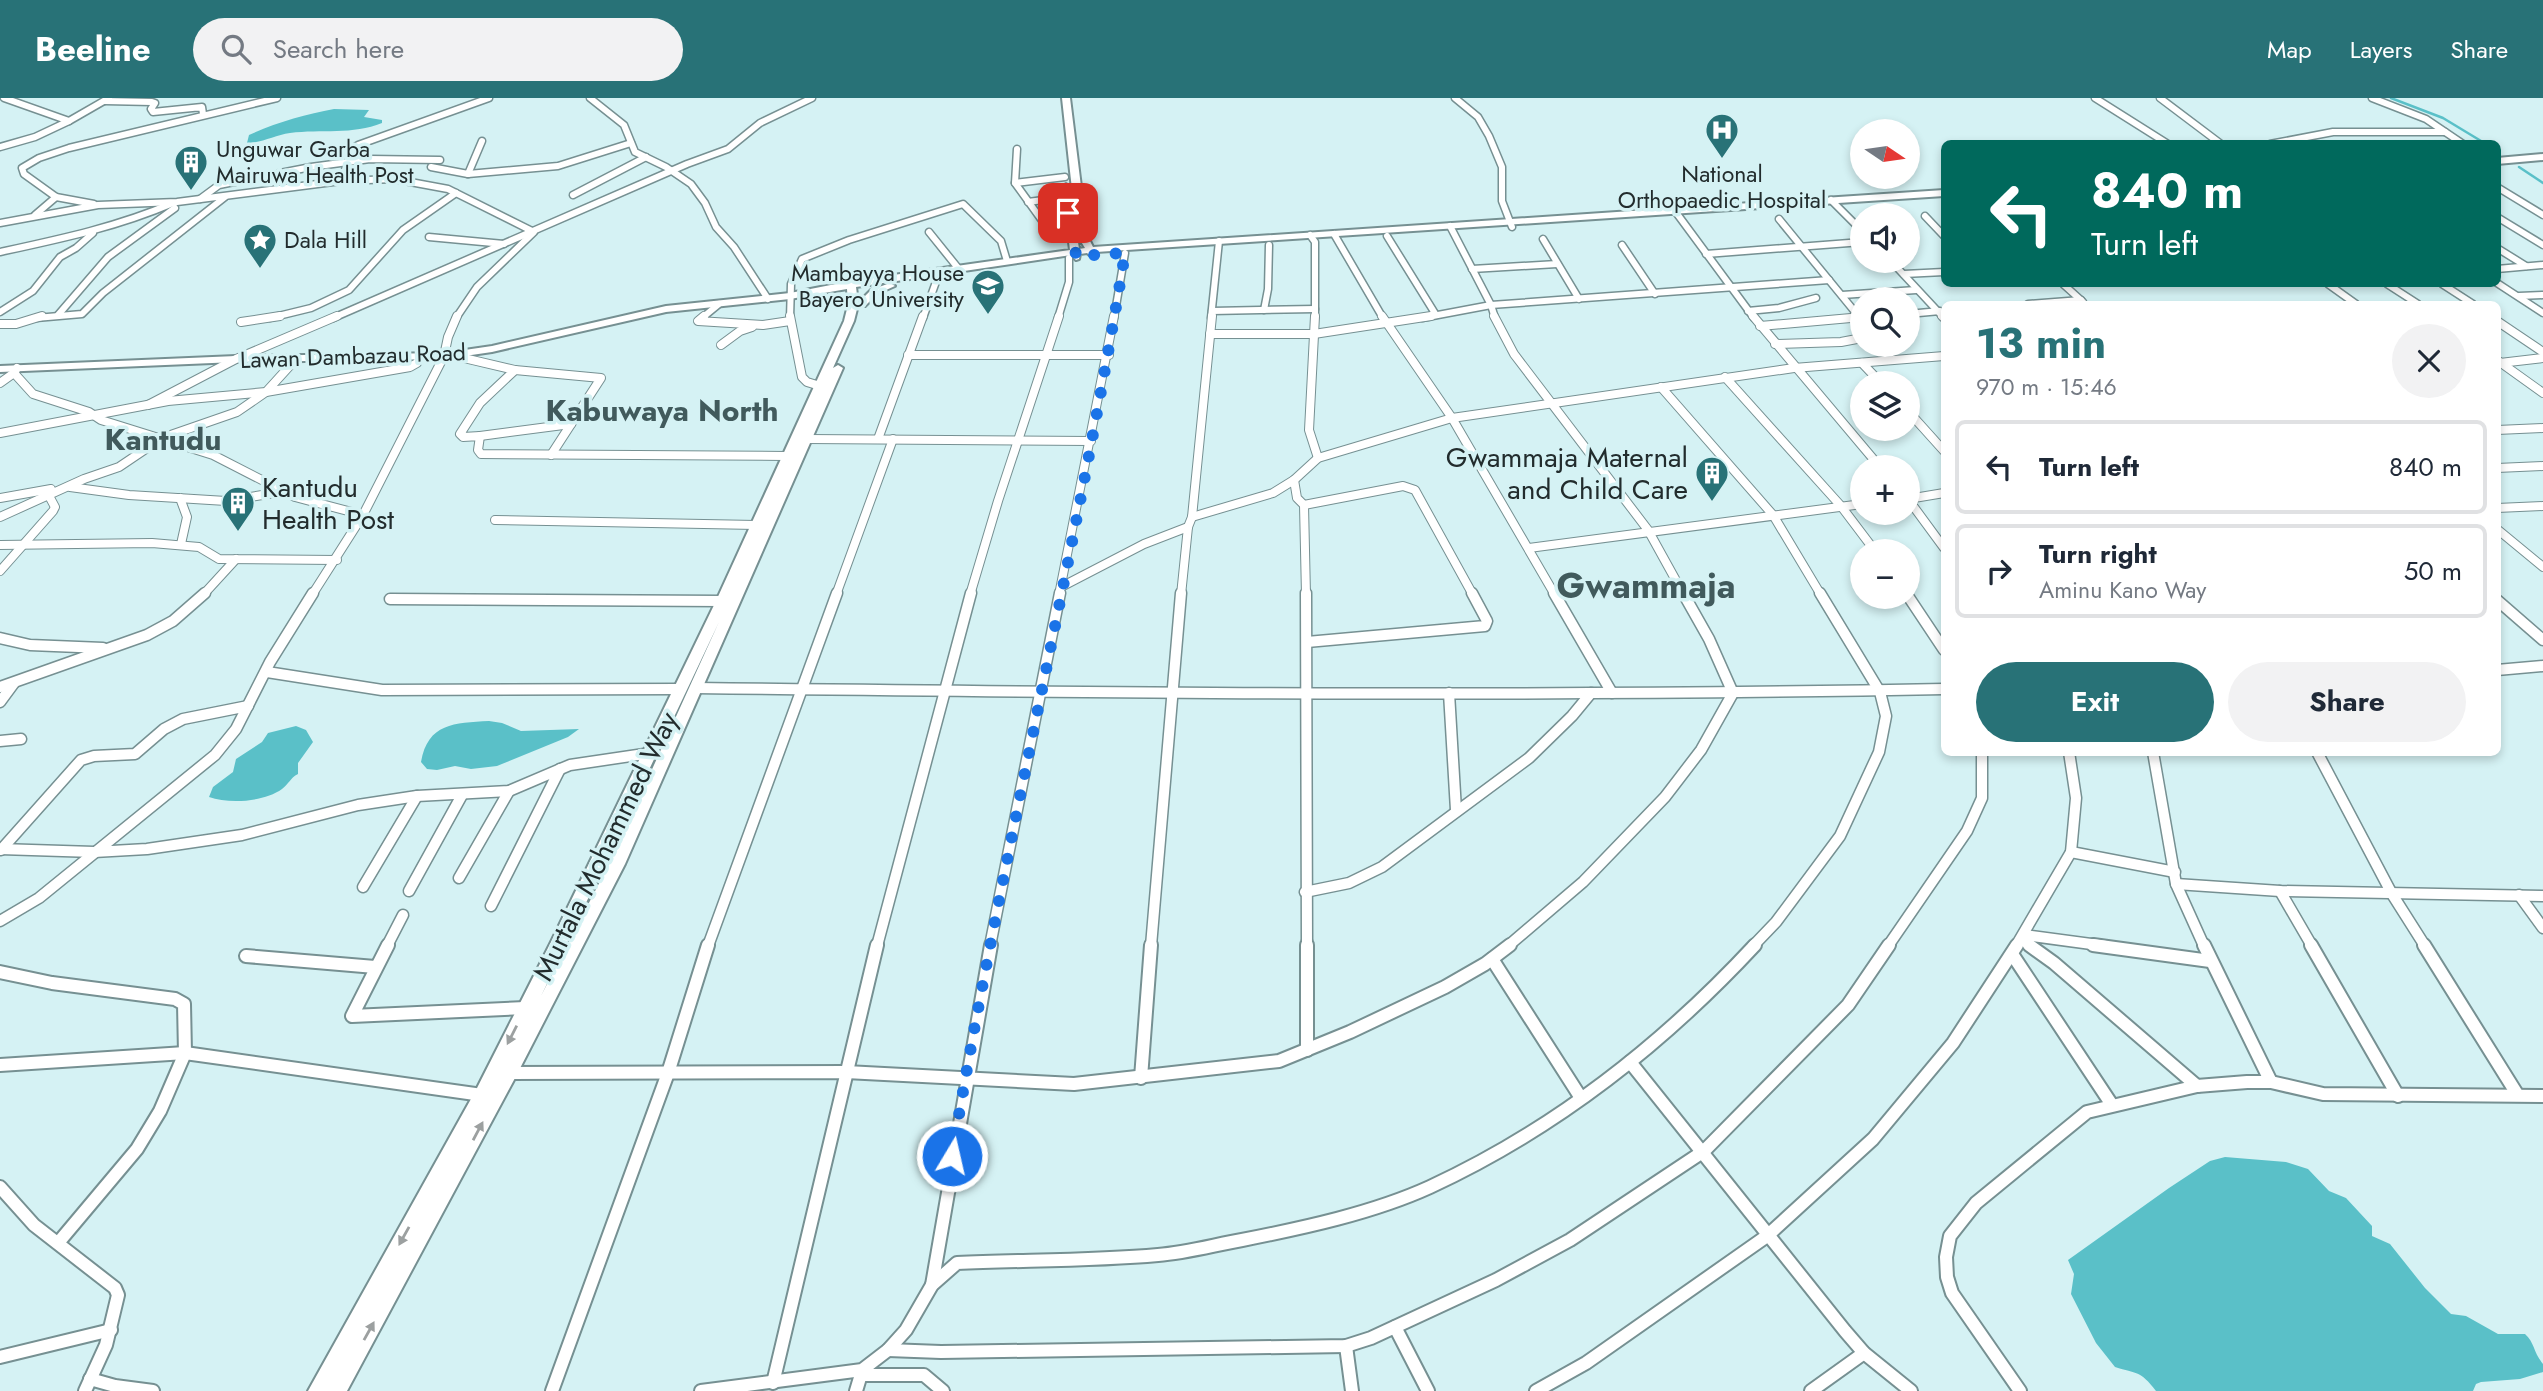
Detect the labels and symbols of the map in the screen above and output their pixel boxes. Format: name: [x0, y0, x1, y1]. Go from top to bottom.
hospital icon: National Orthopaedic Hospital: [1703, 111, 1741, 160]
north arrow: [1850, 119, 1920, 189]
place label: Unguwar Garba Mairuwa Health Post: [216, 132, 414, 192]
building icon: Unguwar Garba Mairuwa Health Post: [172, 143, 210, 192]
place label: National Orthopaedic Hospital: [1618, 157, 1826, 217]
pin: [1038, 183, 1098, 243]
place icon: Dala Hill: [241, 221, 279, 270]
place label: Dala Hill: [284, 223, 367, 257]
place label: Mambayya House Bayero University: [791, 256, 965, 316]
school or university icon: Mambayya House Bayero University: [969, 267, 1007, 316]
street label: Lawan Dambazau Road: [239, 335, 467, 377]
district label: Kabuwaya North: [545, 389, 779, 432]
district label: Kantudu: [105, 418, 221, 461]
place label: Gwammaja Maternal and Child Care: [1446, 437, 1688, 510]
building icon: Gwammaja Maternal and Child Care: [1693, 454, 1731, 503]
place label: Kantudu Health Post: [262, 467, 394, 540]
building icon: Kantudu Health Post: [219, 484, 257, 533]
district label: Gwammaja: [1556, 561, 1736, 611]
street label: Murtala Mohammed Way: [522, 704, 689, 988]
one-way arrow: [506, 1025, 517, 1045]
position arrow: [915, 1119, 989, 1193]
one-way arrow: [472, 1121, 483, 1141]
one-way arrow: [398, 1226, 410, 1246]
one-way arrow: [363, 1321, 375, 1341]

